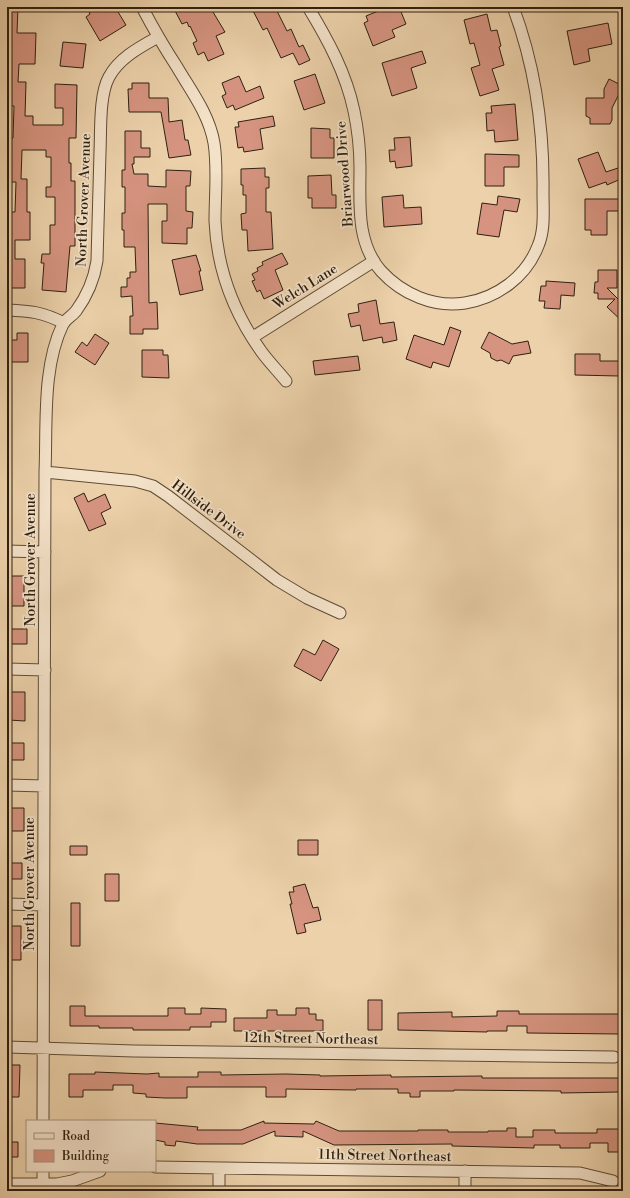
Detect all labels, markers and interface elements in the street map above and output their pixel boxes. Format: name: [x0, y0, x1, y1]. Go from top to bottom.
street label: Briarwood Drive: [332, 120, 358, 229]
street label: North Grover Avenue: [73, 133, 95, 267]
street label: Welch Lane: [269, 260, 341, 314]
street label: Hillside Drive: [168, 476, 249, 544]
street label: North Grover Avenue: [22, 493, 40, 627]
street label: North Grover Avenue: [21, 817, 39, 951]
street label: 12th Street Northeast: [243, 1029, 379, 1049]
legend: [26, 1120, 156, 1172]
text: Road: [62, 1129, 90, 1144]
street label: 11th Street Northeast: [318, 1146, 452, 1166]
text: Building: [61, 1149, 110, 1164]

